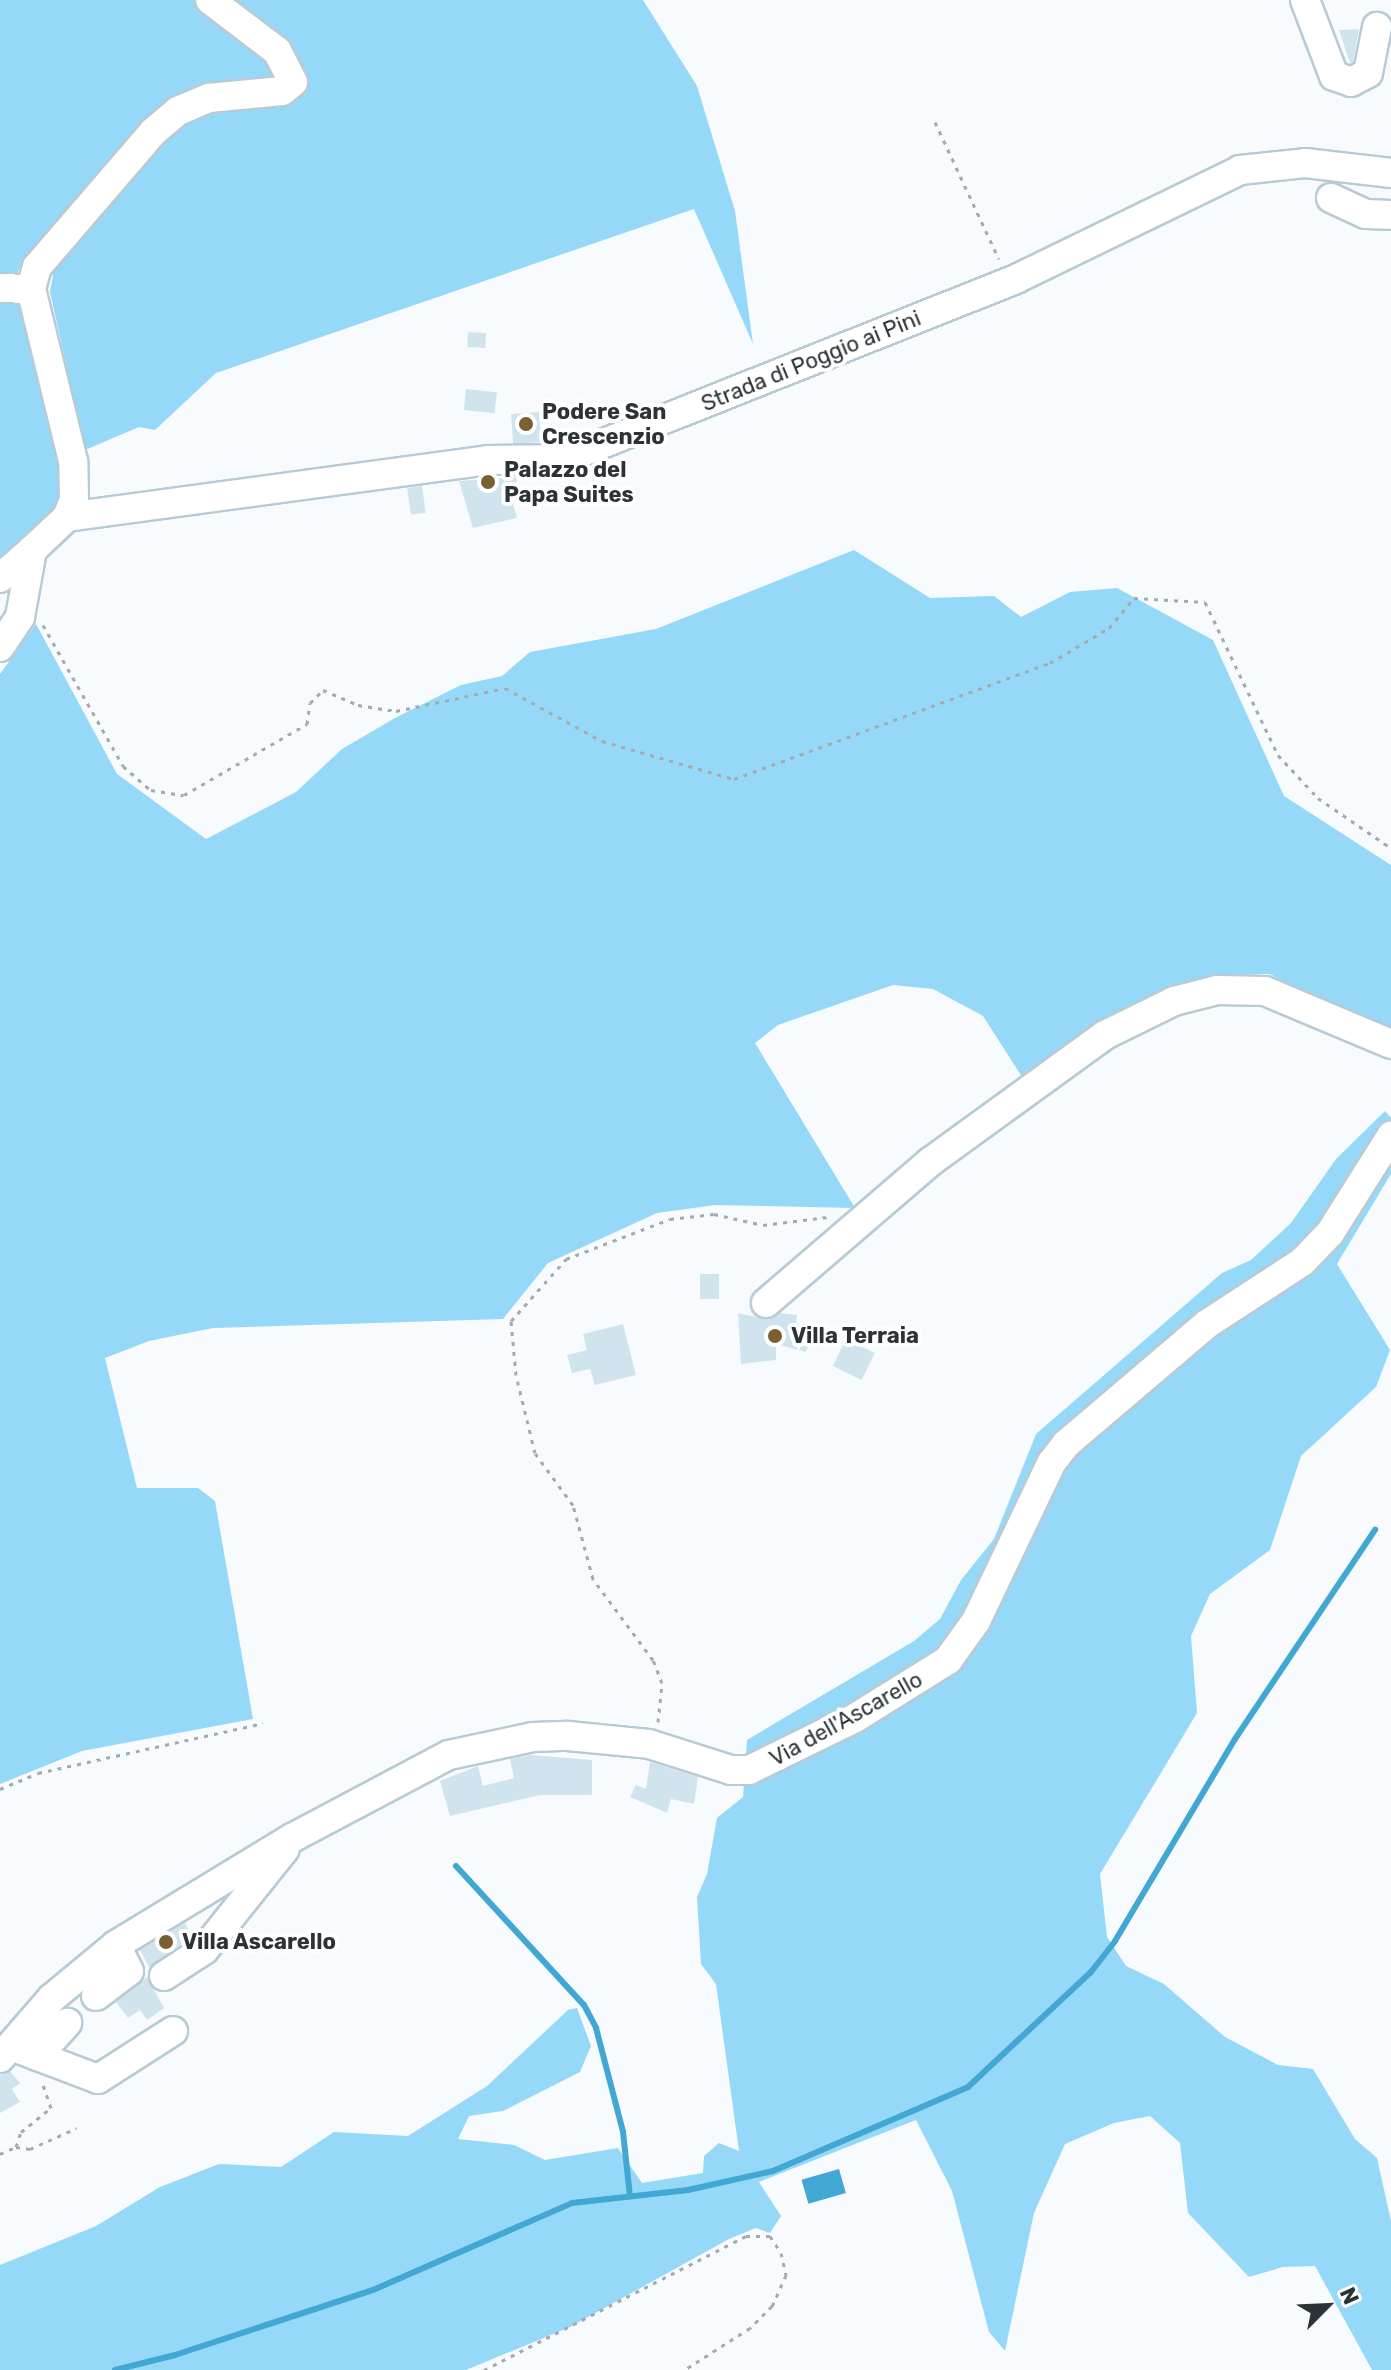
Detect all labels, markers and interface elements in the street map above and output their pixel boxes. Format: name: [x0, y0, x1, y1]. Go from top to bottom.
street label: Strada di Poggio ai Pini: [697, 305, 925, 417]
place label: Podere San Crescenzio: [542, 398, 666, 450]
marker: Podere San Crescenzio: [517, 415, 535, 433]
place label: Palazzo del Papa Suites: [504, 456, 634, 508]
marker: Palazzo del Papa Suites: [479, 473, 497, 491]
place label: Villa Terraia: [791, 1323, 920, 1349]
marker: Villa Terraia: [766, 1327, 784, 1345]
street label: Via dell'Ascarello: [765, 1666, 927, 1772]
place label: Villa Ascarello: [182, 1929, 336, 1955]
marker: Villa Ascarello: [157, 1933, 175, 1951]
north arrow: [1287, 2266, 1367, 2346]
text: N: [1334, 2283, 1365, 2309]

